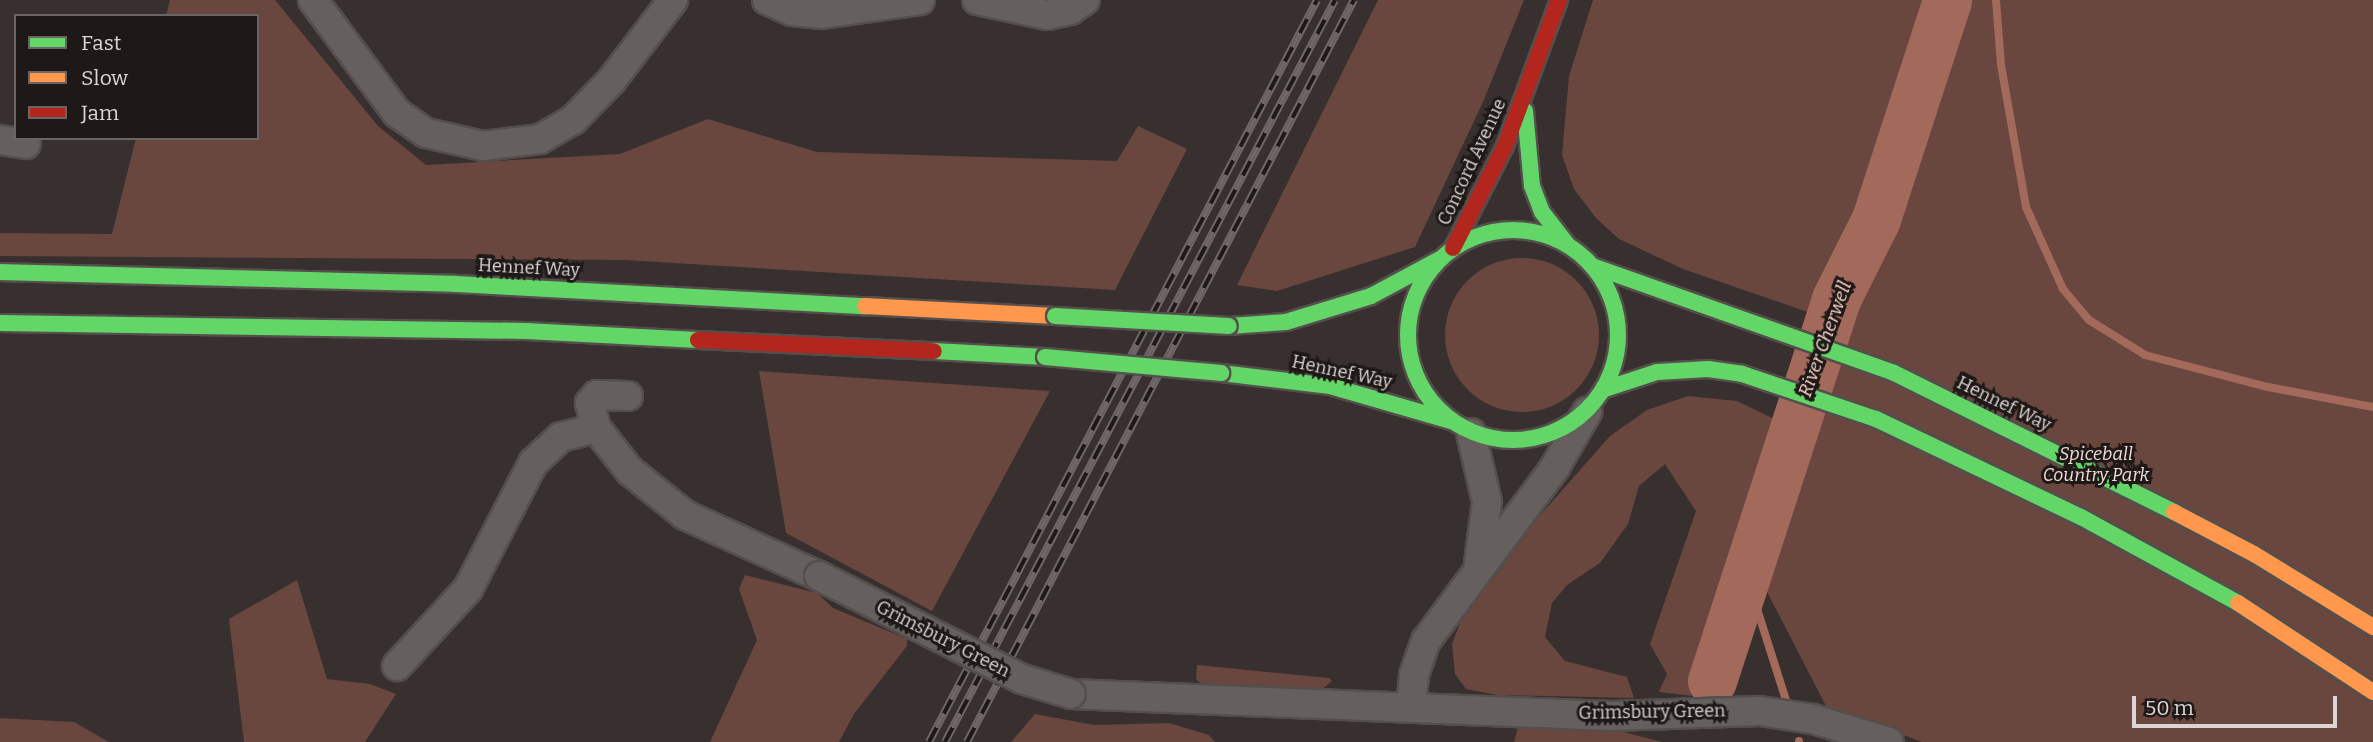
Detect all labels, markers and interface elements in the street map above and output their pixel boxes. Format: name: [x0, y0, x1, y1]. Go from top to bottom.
legend: [14, 14, 259, 140]
text: Fast: [81, 30, 121, 56]
text: Slow: [81, 65, 128, 91]
street label: Concord Avenue: [1433, 95, 1511, 229]
text: Jam: [81, 100, 119, 126]
street label: Hennef Way: [477, 255, 581, 281]
water label: River Cherwell: [1794, 278, 1856, 400]
street label: Hennef Way: [1290, 351, 1394, 393]
street label: Hennef Way: [1953, 372, 2055, 436]
park label: Spiceball Country Park: [2043, 444, 2149, 486]
street label: Grimsbury Green: [873, 596, 1013, 682]
scale bar: [2135, 682, 2340, 726]
text: 50 m: [2145, 695, 2194, 721]
street label: Grimsbury Green: [1578, 700, 1726, 724]

